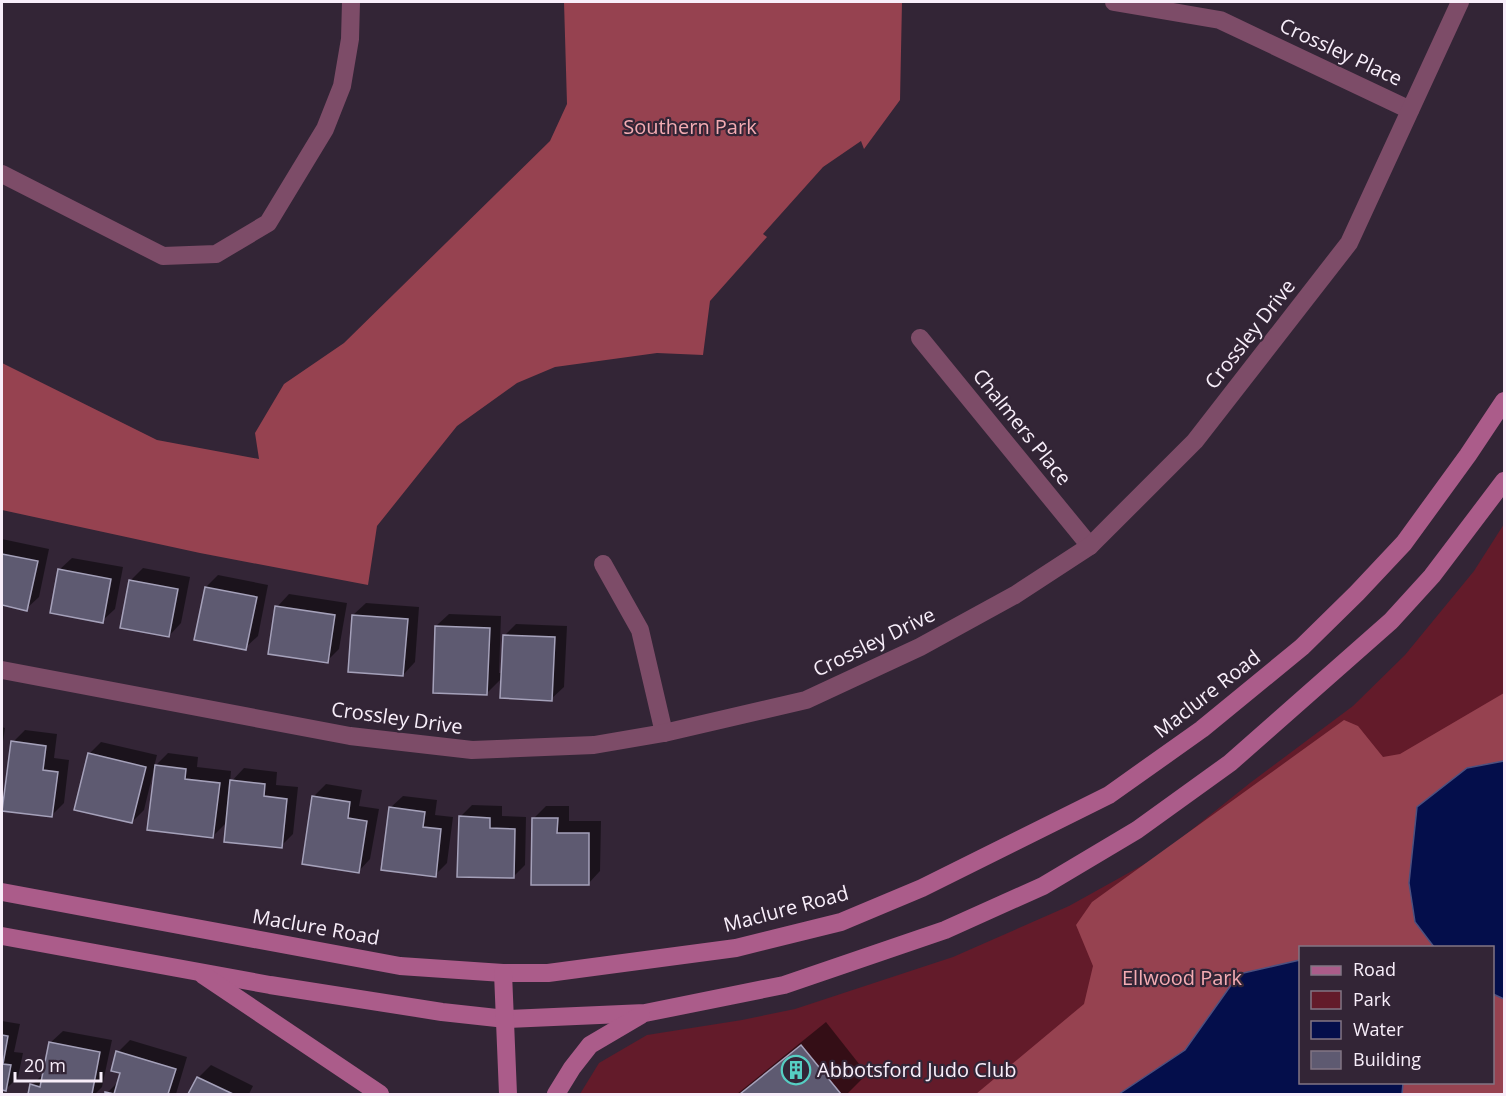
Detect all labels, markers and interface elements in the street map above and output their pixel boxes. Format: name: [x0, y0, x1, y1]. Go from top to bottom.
street label: Crossley Place: [1276, 11, 1407, 92]
park label: Southern Park: [623, 113, 757, 140]
street label: Crossley Drive: [1198, 273, 1301, 394]
street label: Chalmers Place: [967, 363, 1078, 491]
street label: Crossley Drive: [808, 600, 939, 683]
street label: Maclure Road: [1148, 643, 1266, 744]
street label: Crossley Drive: [330, 695, 464, 740]
street label: Maclure Road: [720, 879, 851, 938]
street label: Maclure Road: [251, 902, 382, 951]
legend: [1299, 946, 1494, 1084]
text: Road: [1353, 957, 1396, 981]
park label: Ellwood Park: [1122, 964, 1243, 991]
text: Park: [1353, 987, 1391, 1011]
text: Water: [1353, 1017, 1404, 1041]
scale bar: [15, 1045, 100, 1083]
text: Building: [1353, 1047, 1421, 1071]
text: 20 m: [24, 1053, 66, 1077]
building icon: Abbotsford Judo Club: [780, 1054, 812, 1086]
place label: Abbotsford Judo Club: [817, 1056, 1016, 1083]

